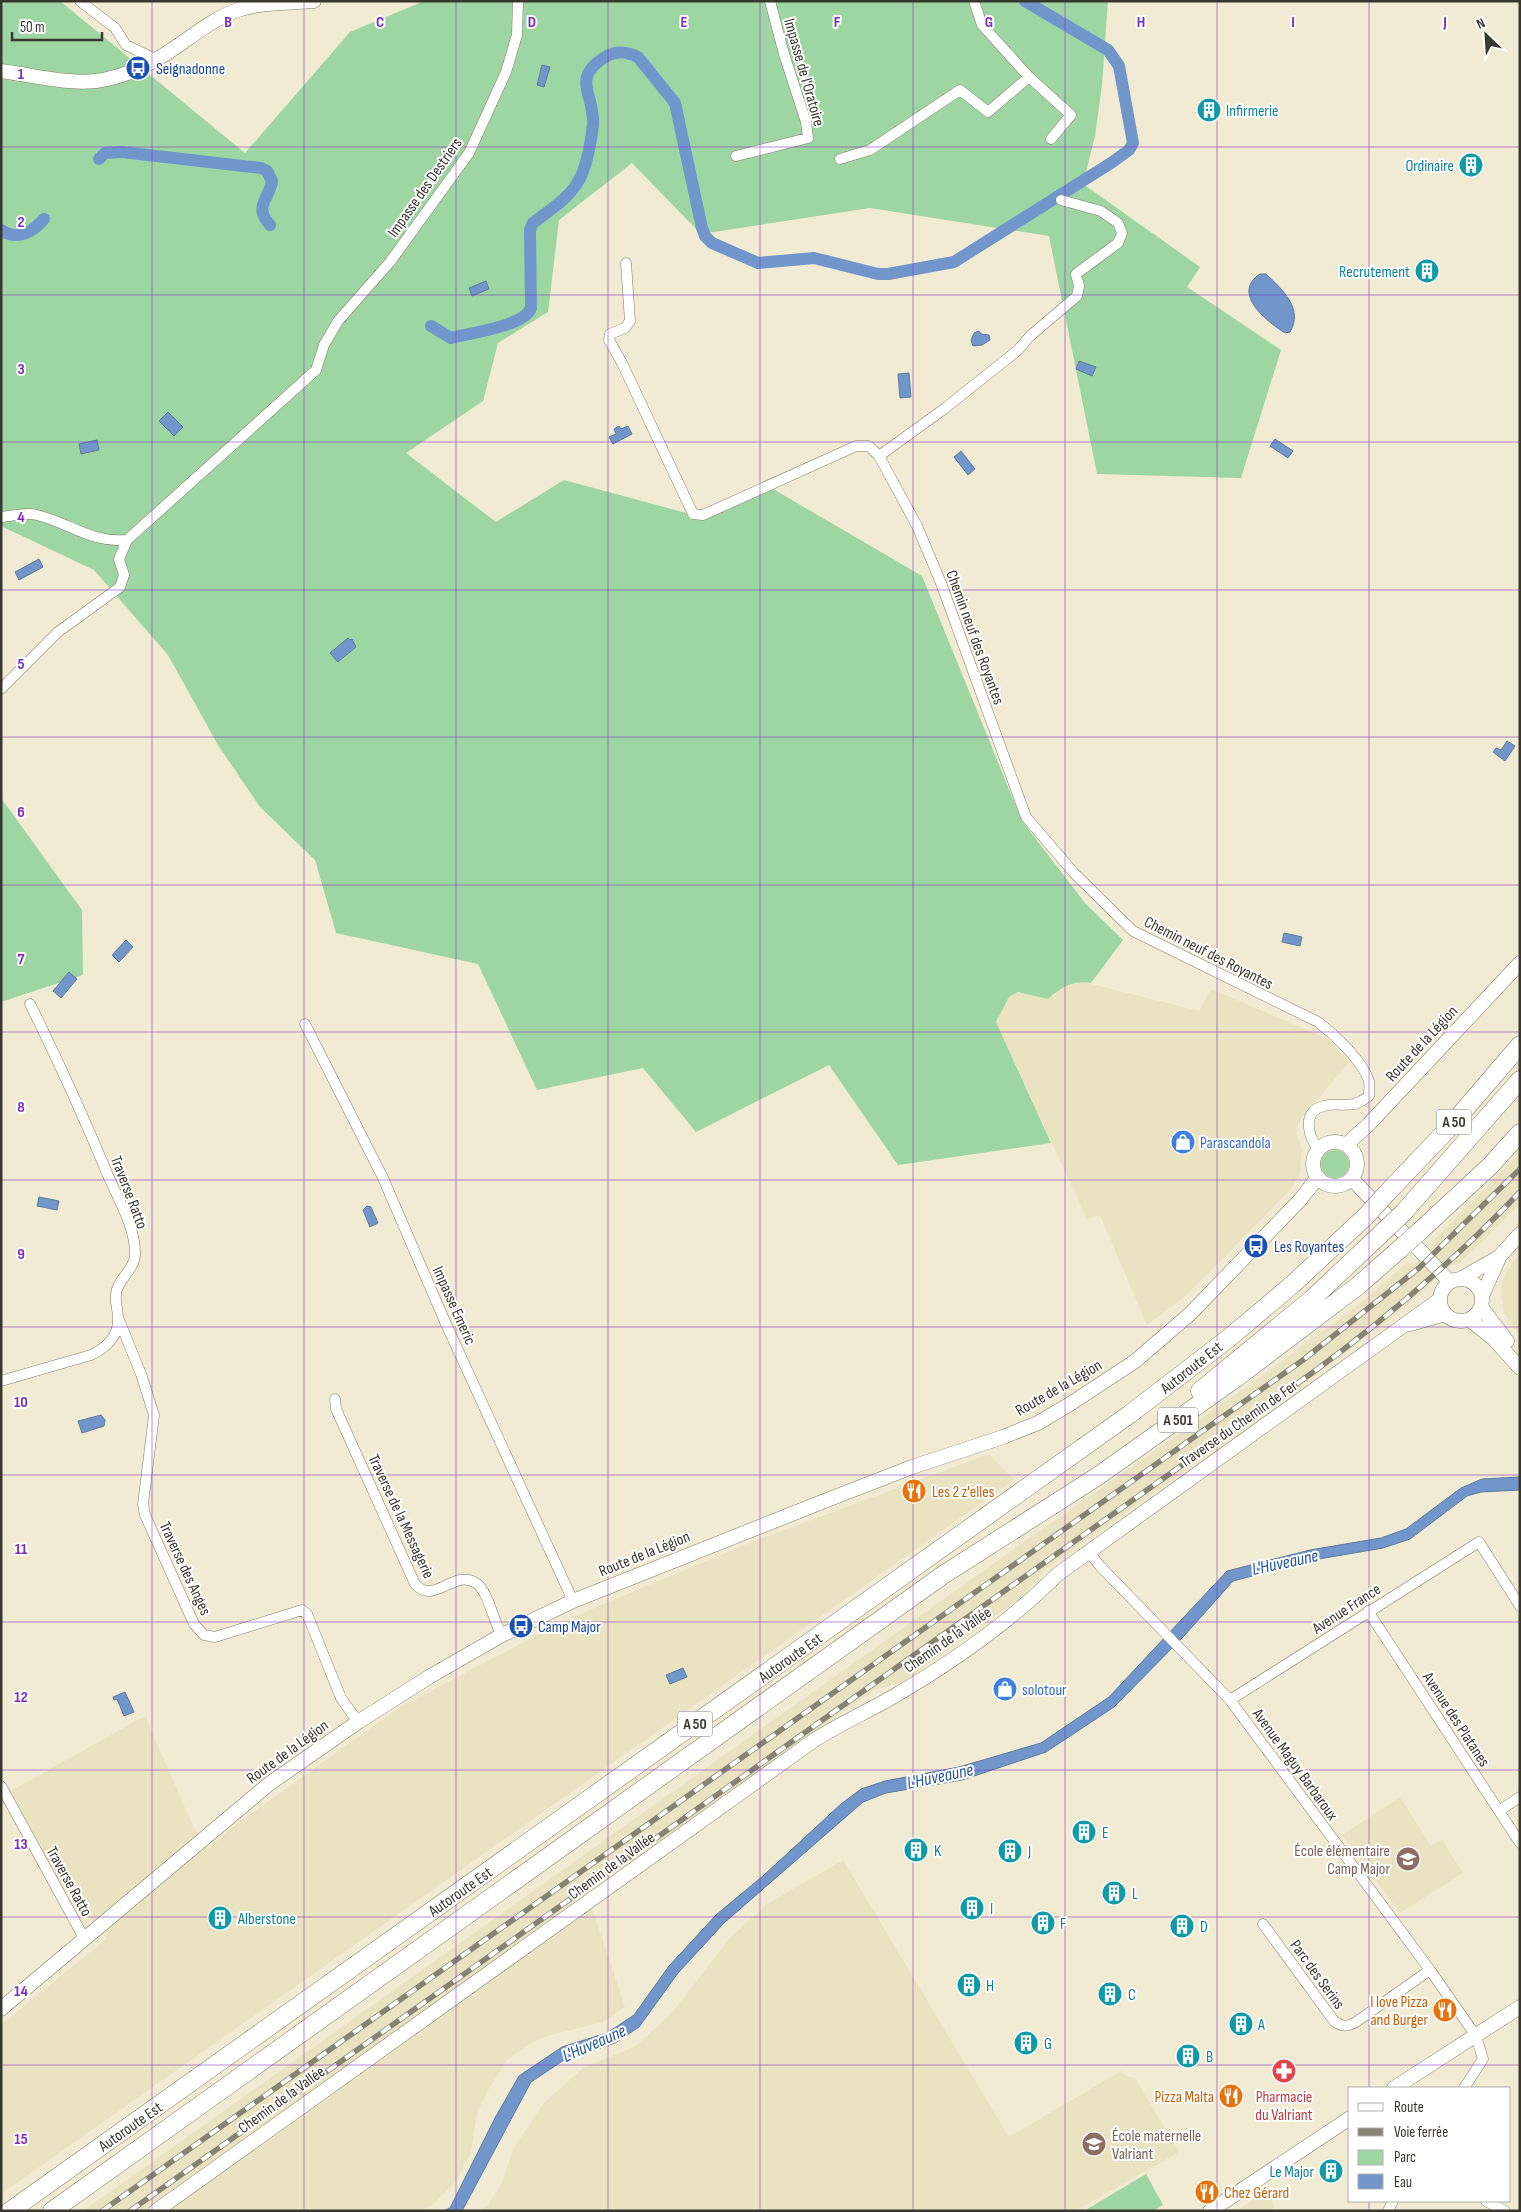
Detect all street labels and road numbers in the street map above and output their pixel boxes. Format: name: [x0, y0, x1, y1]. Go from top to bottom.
street label: Impasse de l'Oratoire: [779, 16, 828, 128]
street label: Impasse des Destriers: [384, 134, 467, 241]
street label: Chemin neuf des Royantes: [941, 568, 1008, 708]
street label: Chemin neuf des Royantes: [1141, 913, 1276, 994]
street label: Route de la Légion: [1382, 1002, 1462, 1086]
road number: A 50: [1436, 1110, 1472, 1134]
street label: Traverse Ratto: [106, 1153, 151, 1232]
street label: Impasse Emeric: [428, 1263, 479, 1348]
street label: Autoroute Est: [1156, 1338, 1227, 1399]
street label: Route de la Légion: [1012, 1356, 1105, 1421]
street label: Traverse du Chemin de Fer: [1176, 1376, 1302, 1472]
road number: A 501: [1158, 1408, 1198, 1432]
street label: Traverse de la Messagerie: [364, 1452, 438, 1582]
street label: Traverse des Anges: [155, 1519, 215, 1619]
street label: Route de la Légion: [596, 1527, 693, 1581]
street label: Avenue France: [1308, 1580, 1385, 1639]
street label: Chemin de la Vallée: [900, 1603, 995, 1677]
street label: Autoroute Est: [754, 1629, 827, 1688]
street label: Avenue des Platanes: [1418, 1668, 1494, 1771]
street label: Avenue Maguy Barbaroux: [1247, 1704, 1342, 1824]
road number: A 50: [678, 1712, 712, 1736]
street label: Route de la Légion: [243, 1716, 333, 1788]
street label: Chemin de la Vallée: [565, 1828, 659, 1904]
street label: Traverse Ratto: [42, 1844, 96, 1920]
street label: Autoroute Est: [424, 1863, 497, 1922]
street label: Parc des Serins: [1285, 1937, 1348, 2013]
street label: Chemin de la Vallée: [235, 2062, 329, 2138]
street label: Autoroute Est: [94, 2098, 167, 2157]

